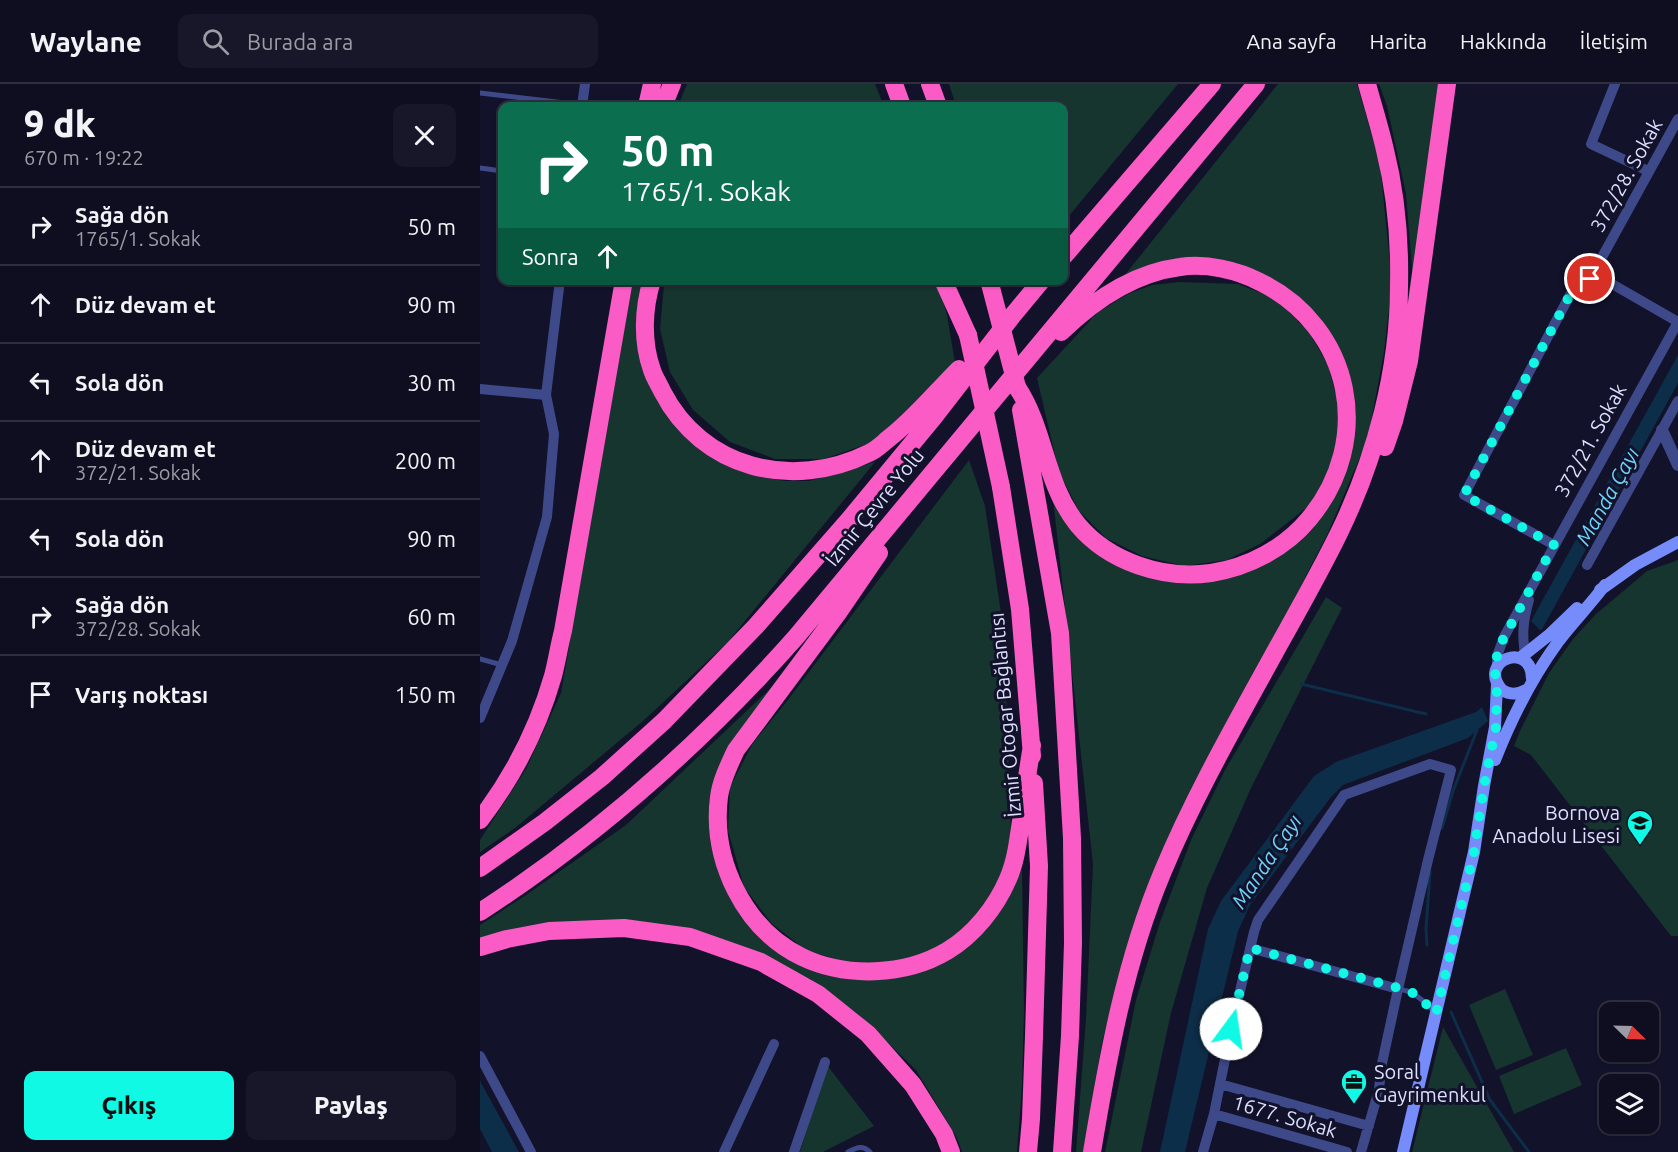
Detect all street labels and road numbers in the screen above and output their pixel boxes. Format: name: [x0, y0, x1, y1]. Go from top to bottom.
street label: 372/28. Sokak: [1585, 114, 1667, 236]
street label: 372/21. Sokak: [1549, 379, 1631, 501]
street label: İzmir Çevre Yolu: [820, 444, 928, 570]
street label: İzmir Otogar Bağlantısı: [985, 612, 1025, 818]
street label: 1677. Sokak: [1230, 1090, 1340, 1142]

